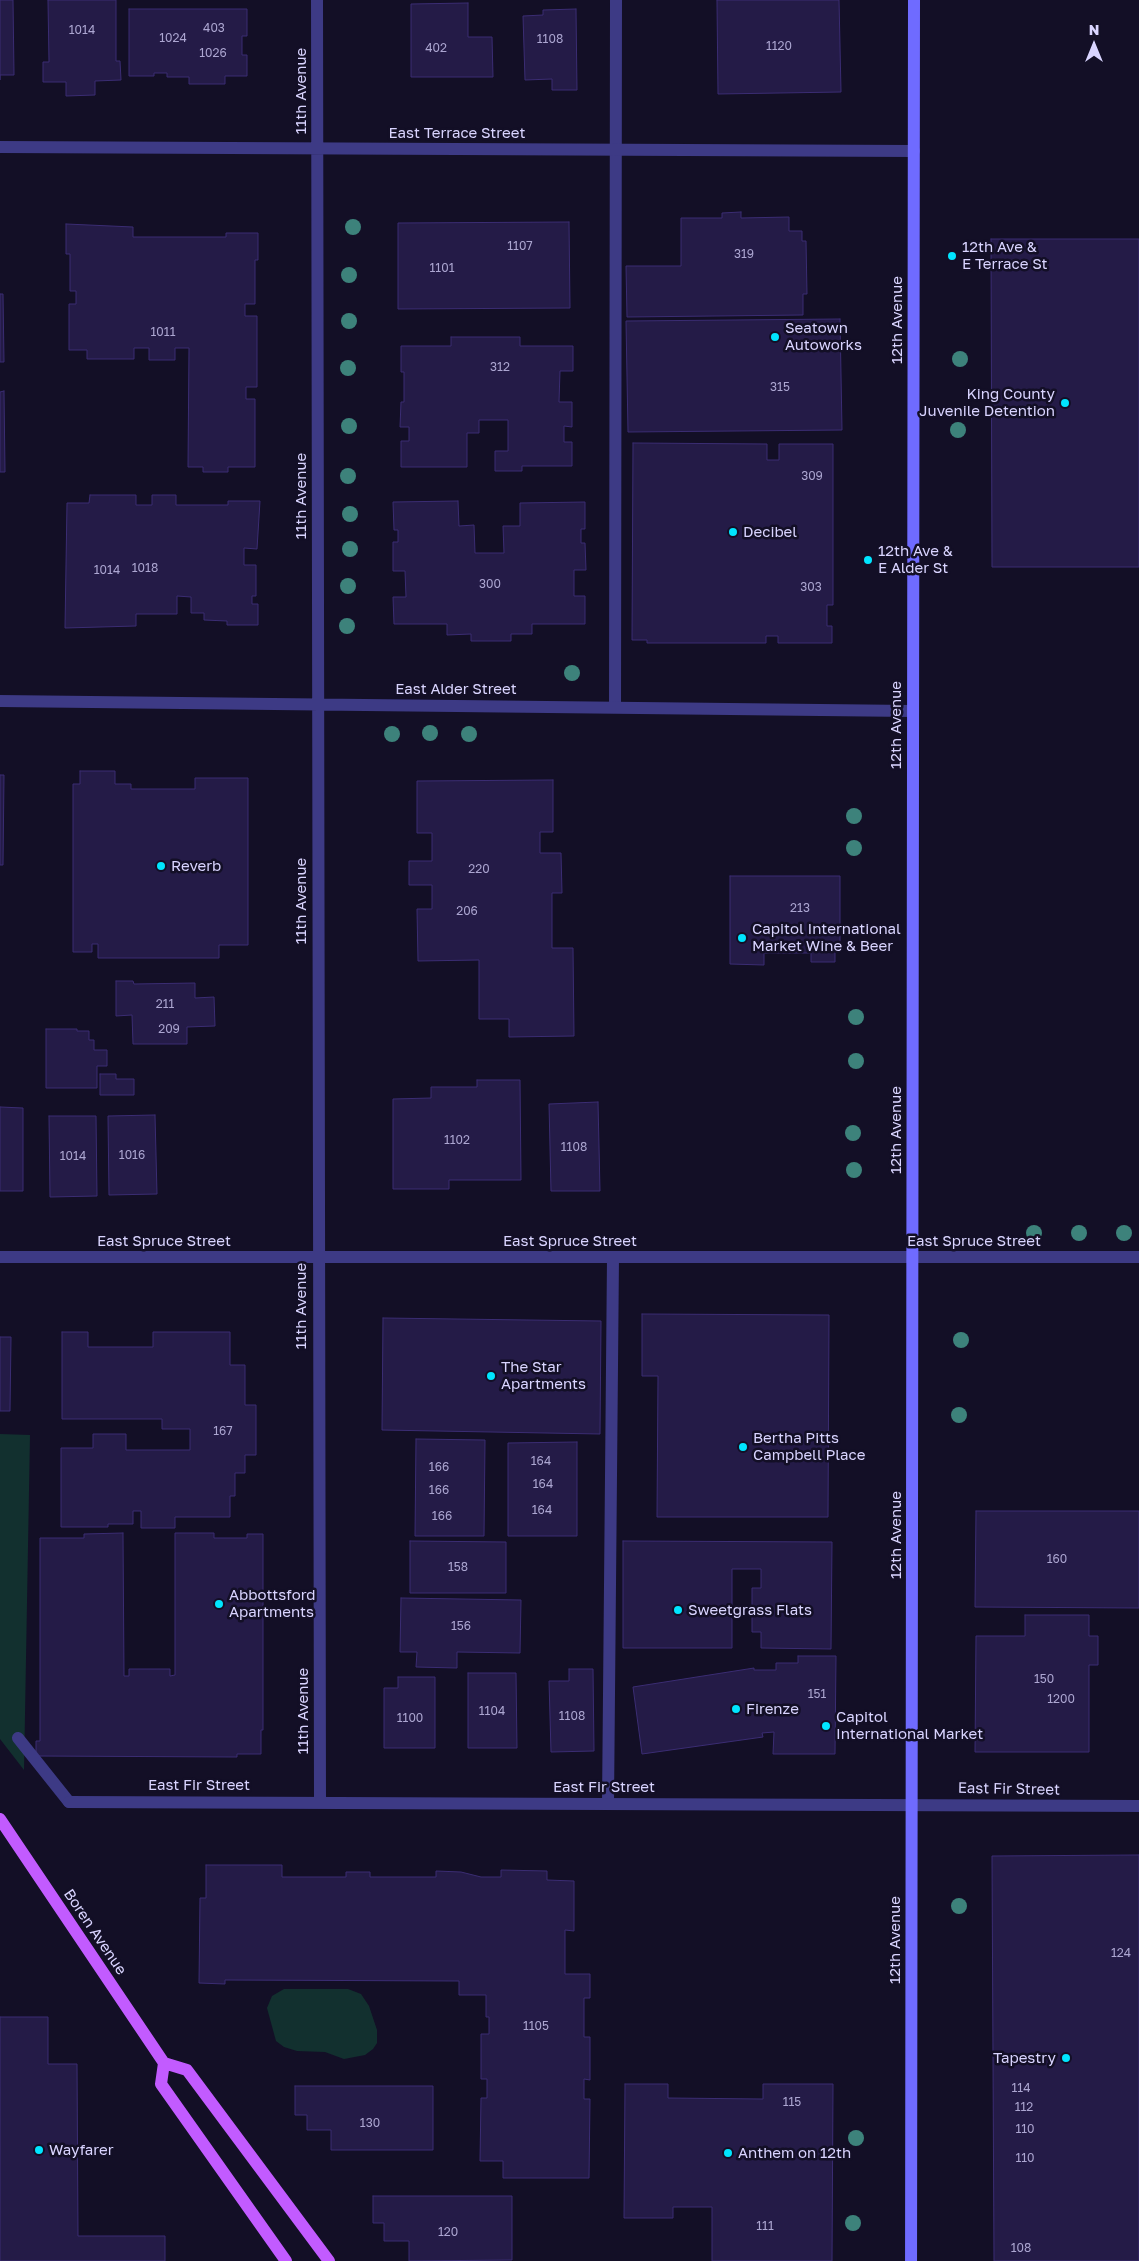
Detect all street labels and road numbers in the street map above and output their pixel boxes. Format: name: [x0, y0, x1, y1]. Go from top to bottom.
street label: 11th Avenue: [292, 48, 310, 134]
street label: East Terrace Street: [389, 124, 525, 142]
street label: 12th Avenue: [888, 276, 906, 364]
street label: 11th Avenue: [292, 453, 310, 539]
street label: East Alder Street: [395, 680, 517, 698]
street label: 12th Avenue: [887, 681, 905, 769]
street label: 11th Avenue: [292, 858, 310, 944]
street label: 12th Avenue: [887, 1086, 905, 1174]
street label: East Spruce Street: [97, 1232, 231, 1250]
street label: East Spruce Street: [503, 1232, 637, 1250]
street label: East Spruce Street: [907, 1232, 1041, 1250]
street label: 11th Avenue: [292, 1263, 310, 1349]
street label: 12th Avenue: [887, 1491, 905, 1579]
street label: 11th Avenue: [294, 1668, 312, 1754]
street label: East Fir Street: [148, 1776, 250, 1794]
street label: East Fir Street: [553, 1778, 655, 1796]
street label: East Fir Street: [958, 1779, 1060, 1799]
street label: Boren Avenue: [60, 1886, 130, 1978]
street label: 12th Avenue: [886, 1896, 904, 1984]

